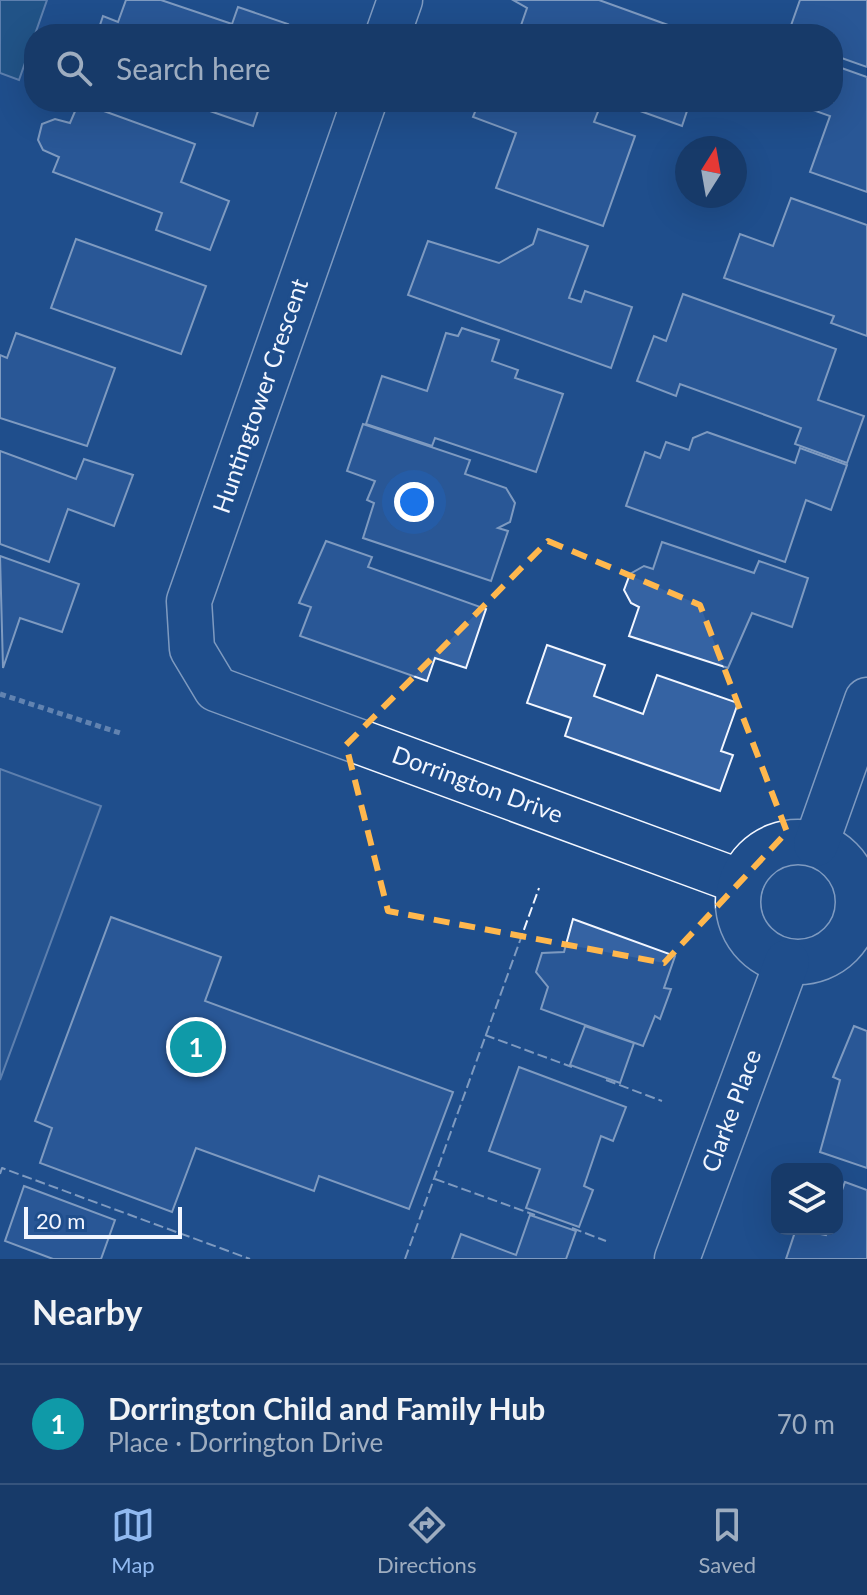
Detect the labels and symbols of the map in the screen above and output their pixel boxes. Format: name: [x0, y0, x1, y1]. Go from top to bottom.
north arrow: [675, 136, 747, 208]
street label: Huntingtower Crescent: [206, 274, 313, 517]
your location: [394, 482, 434, 522]
street label: Dorrington Drive: [388, 739, 567, 828]
pin: 1: [170, 1017, 222, 1077]
street label: Clarke Place: [695, 1045, 766, 1176]
scale bar: [24, 1203, 182, 1239]

